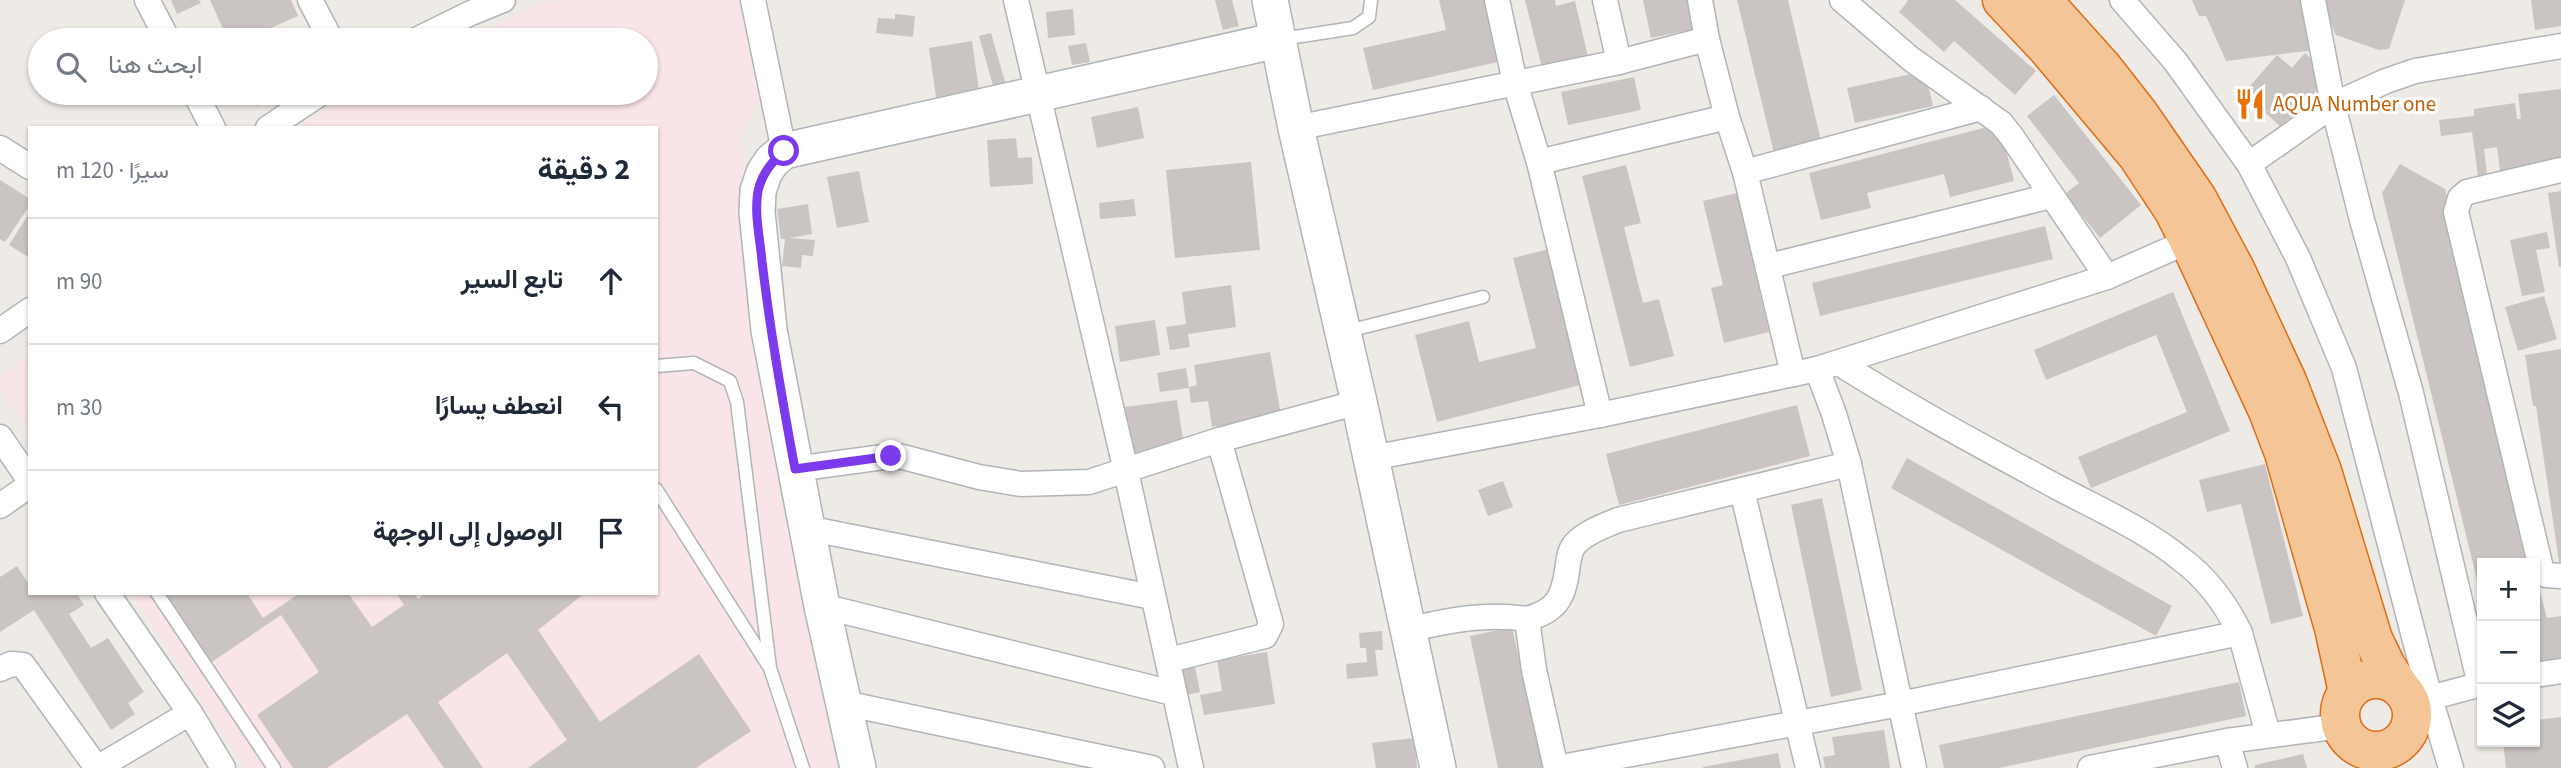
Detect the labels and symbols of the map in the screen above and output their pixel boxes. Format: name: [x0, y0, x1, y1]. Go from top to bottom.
restaurant icon: AQUA Number one: [2233, 87, 2267, 121]
place label: AQUA Number one: [2273, 89, 2436, 119]
route start: [768, 135, 799, 166]
route end: [875, 440, 906, 471]

